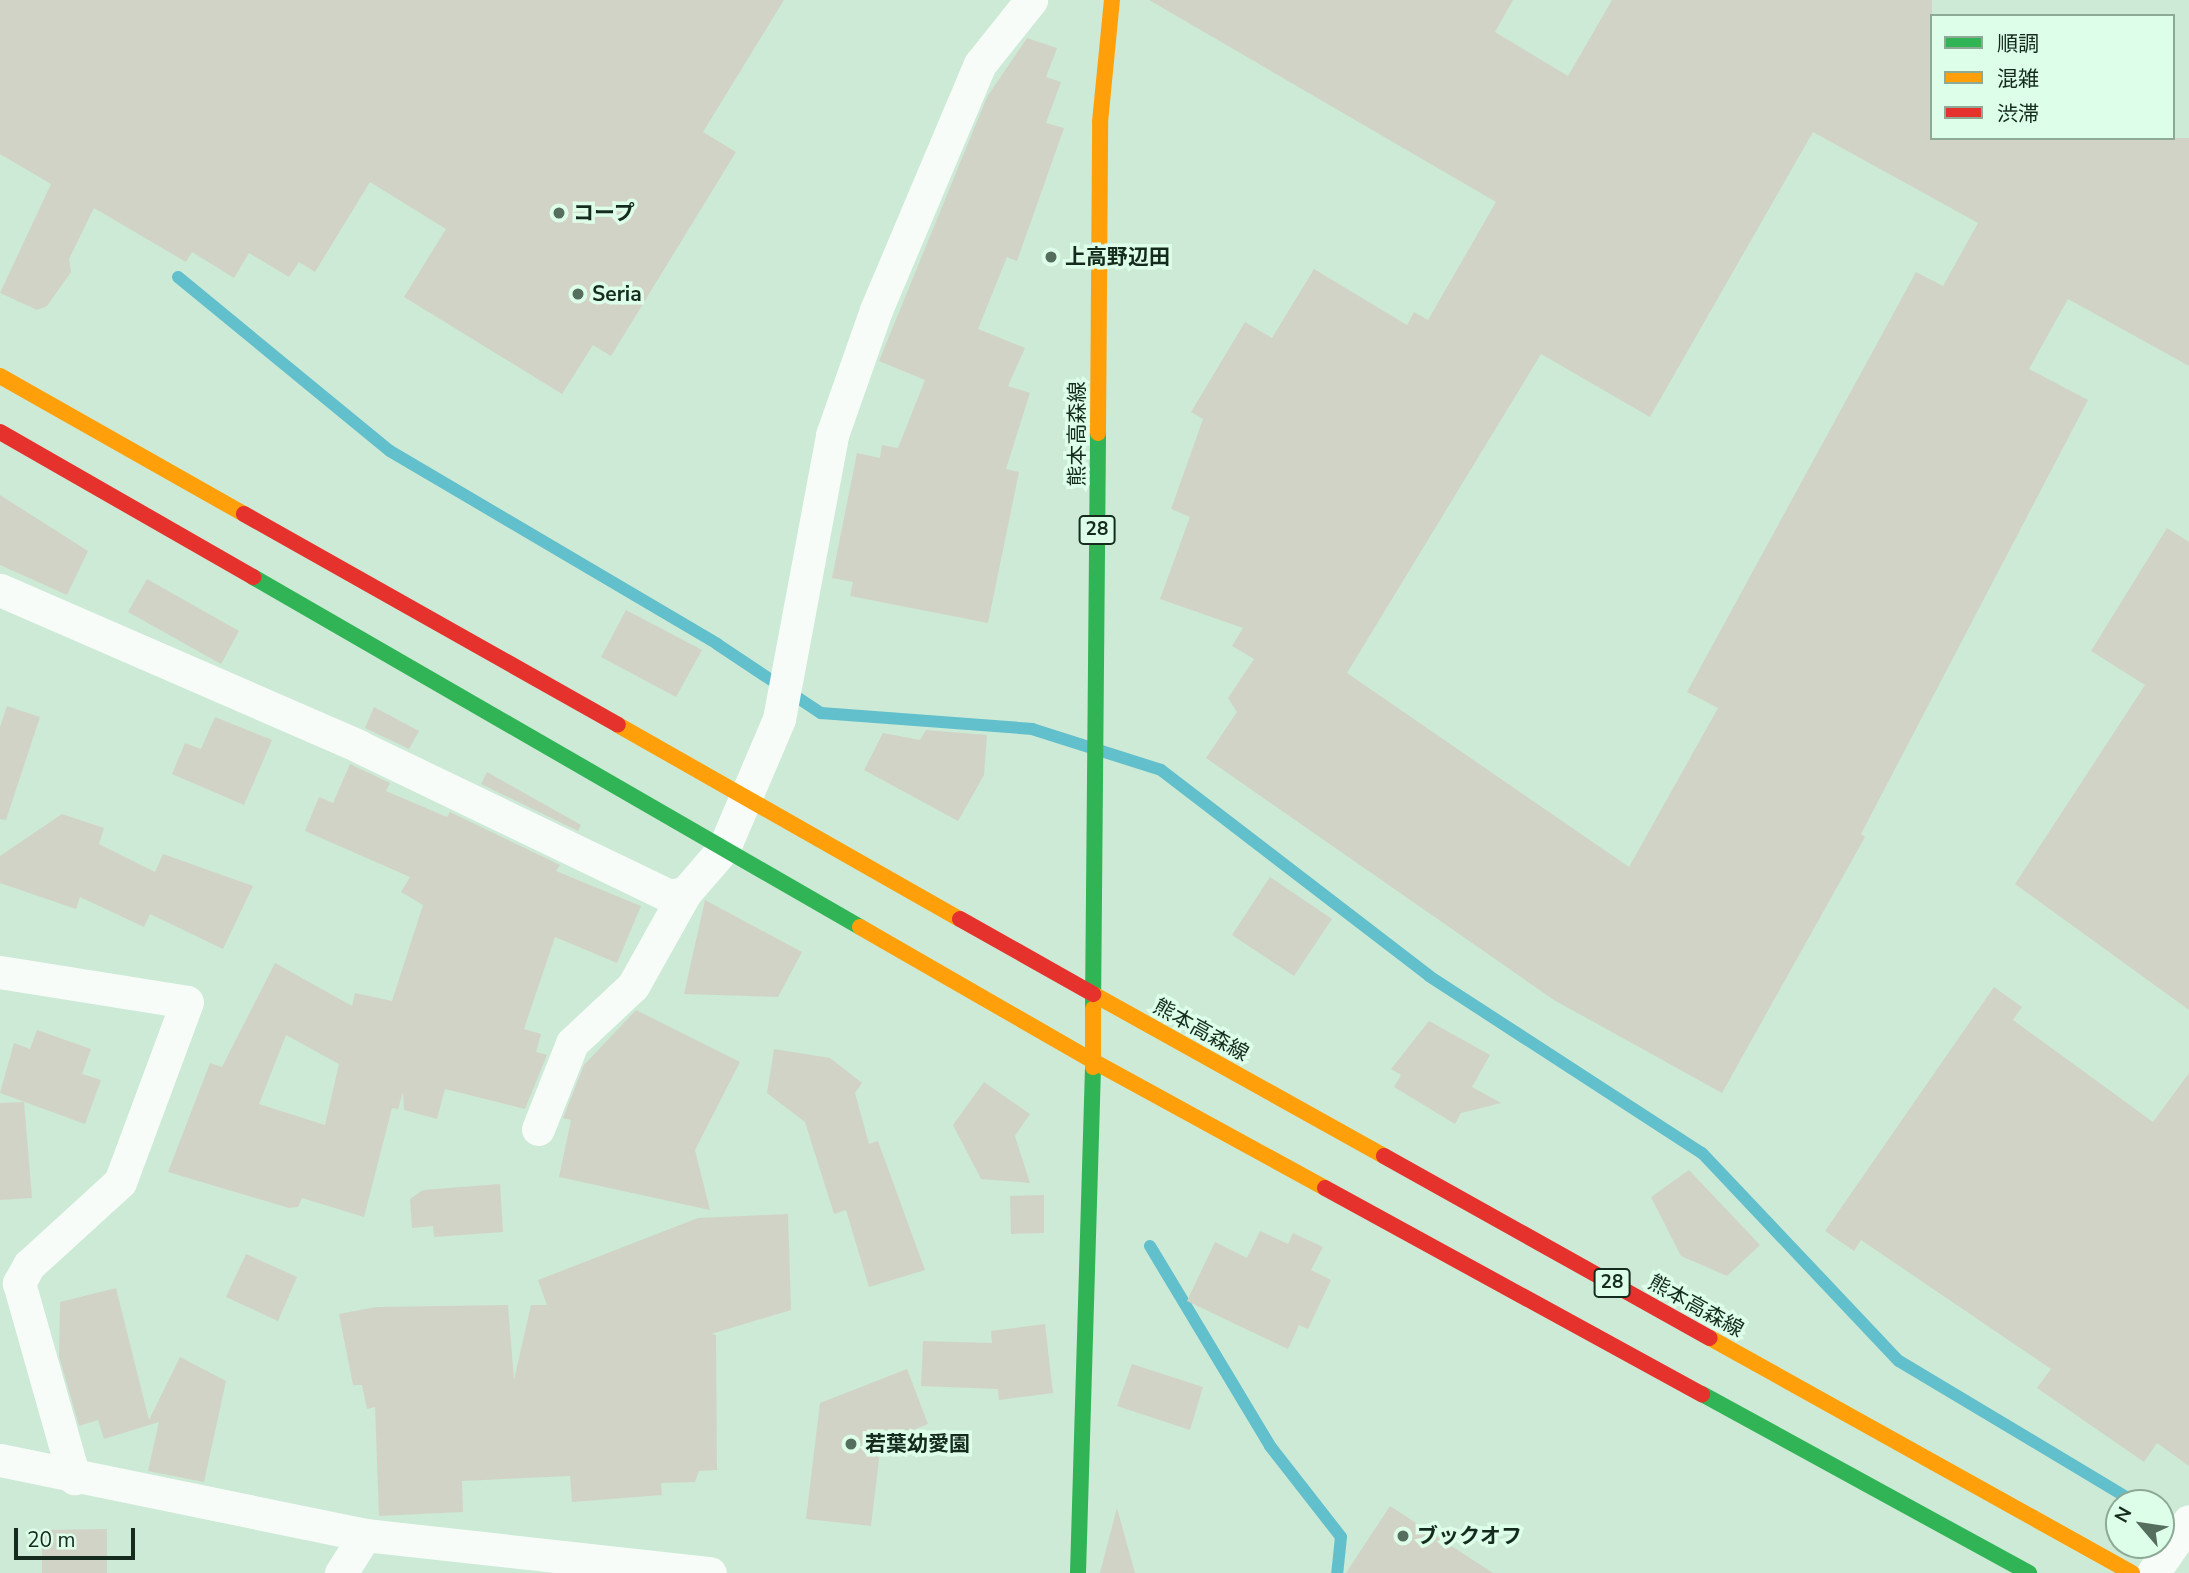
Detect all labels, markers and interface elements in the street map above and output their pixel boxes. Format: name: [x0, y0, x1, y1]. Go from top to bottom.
legend: [1930, 14, 2175, 140]
text: 順調: [1997, 30, 2039, 58]
text: 混雑: [1997, 65, 2039, 93]
text: 渋滞: [1997, 100, 2039, 128]
place label: コープ: [573, 200, 636, 226]
marker: コープ: [551, 205, 567, 221]
place label: 上高野辺田: [1065, 244, 1170, 270]
marker: 上高野辺田: [1043, 249, 1059, 265]
place label: Seria: [592, 281, 642, 307]
marker: Seria: [570, 286, 586, 302]
street label: 熊本高森線: [1064, 382, 1090, 486]
road number: 28: [1078, 514, 1116, 545]
street label: 熊本高森線: [1149, 994, 1253, 1066]
road number: 28: [1593, 1268, 1631, 1298]
street label: 熊本高森線: [1644, 1270, 1748, 1342]
place label: 若葉幼愛園: [865, 1431, 970, 1457]
marker: 若葉幼愛園: [843, 1436, 859, 1452]
north arrow: [2105, 1489, 2175, 1559]
text: N: [2109, 1502, 2138, 1527]
scale bar: [18, 1514, 138, 1558]
place label: ブックオフ: [1417, 1523, 1522, 1549]
text: 20 m: [27, 1526, 76, 1554]
marker: ブックオフ: [1395, 1528, 1411, 1544]

